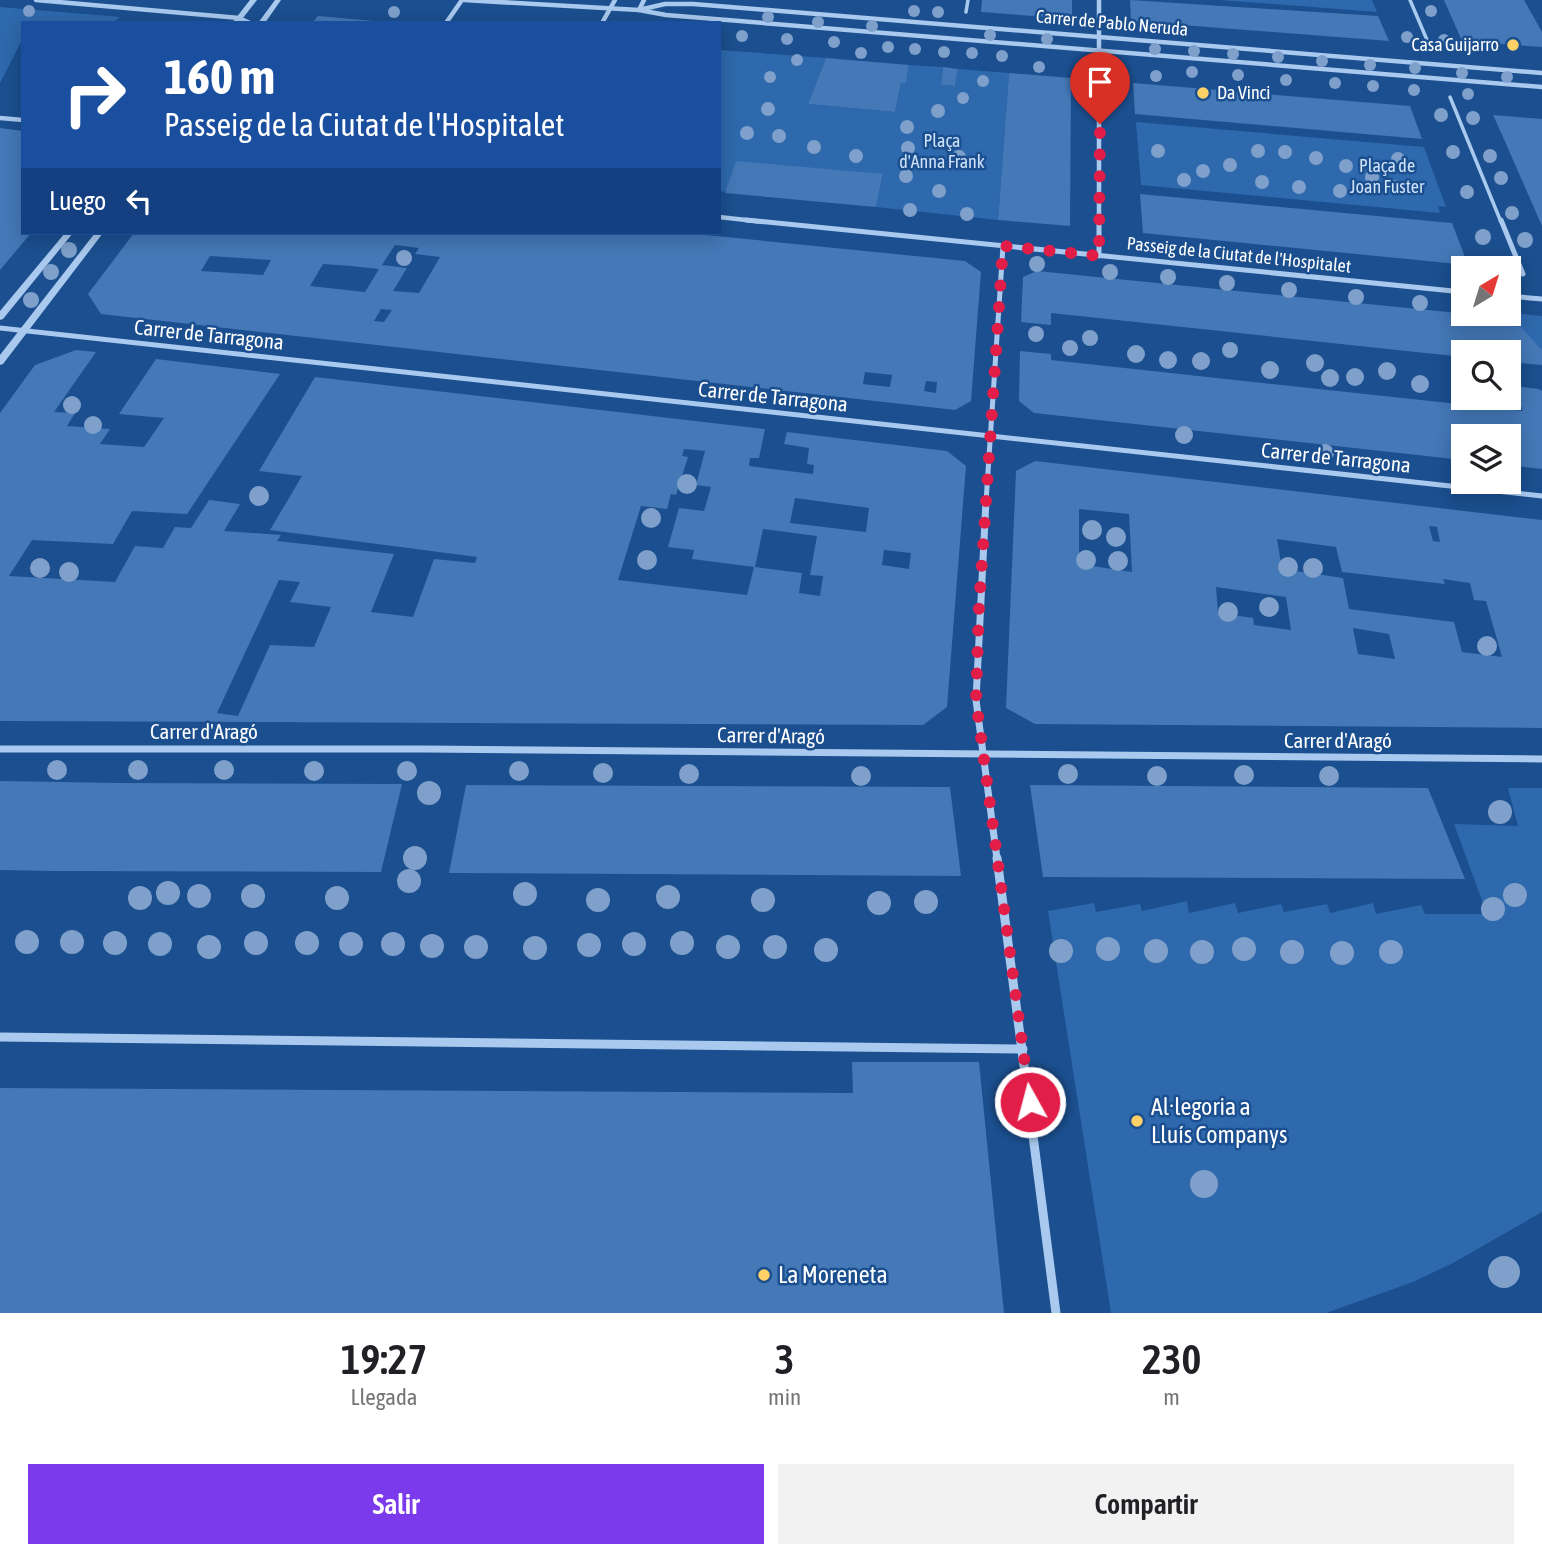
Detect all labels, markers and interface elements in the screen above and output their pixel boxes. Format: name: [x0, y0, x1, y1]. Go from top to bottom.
street label: Carrer de Pablo Neruda: [1035, 5, 1189, 40]
place label: Casa Guijarro: [1411, 34, 1499, 55]
marker: Casa Guijarro: [1505, 37, 1521, 53]
text: 160 m: [164, 48, 275, 104]
icon: right: [49, 49, 140, 140]
pin: [1070, 52, 1130, 124]
icon: arrive: [1081, 63, 1119, 101]
place label: Da Vinci: [1217, 82, 1270, 103]
marker: Da Vinci: [1195, 85, 1211, 101]
text: Passeig de la Ciutat de l'Hospitalet: [164, 106, 565, 143]
park label: Plaça d'Anna Frank: [899, 130, 985, 172]
park label: Plaça de Joan Fuster: [1350, 155, 1425, 197]
icon: left: [120, 182, 158, 220]
text: Luego: [49, 186, 106, 216]
street label: Passeig de la Ciutat de l'Hospitalet: [1126, 232, 1352, 277]
north arrow: [1451, 256, 1521, 326]
map controls: [1451, 256, 1521, 494]
street label: Carrer de Tarragona: [133, 314, 285, 354]
button: search: [1451, 340, 1521, 410]
street label: Carrer de Tarragona: [697, 376, 849, 416]
button: layers: [1451, 424, 1521, 494]
street label: Carrer de Tarragona: [1260, 437, 1412, 477]
street label: Carrer d'Aragó: [150, 719, 258, 743]
street label: Carrer d'Aragó: [717, 722, 825, 748]
street label: Carrer d'Aragó: [1284, 728, 1392, 752]
position arrow: [993, 1065, 1067, 1139]
place label: Al·legoria a Lluís Companys: [1151, 1093, 1287, 1148]
marker: Al·legoria a Lluís Companys: [1129, 1113, 1145, 1129]
place label: La Moreneta: [778, 1261, 888, 1288]
marker: La Moreneta: [756, 1267, 772, 1283]
text: 19:27: [341, 1335, 427, 1383]
text: 3: [775, 1335, 794, 1383]
text: 230: [1142, 1335, 1201, 1383]
text: Llegada: [351, 1384, 418, 1410]
text: min: [768, 1384, 801, 1410]
text: m: [1163, 1384, 1180, 1410]
button: Salir: [28, 1464, 764, 1544]
button: Compartir: [778, 1464, 1514, 1544]

